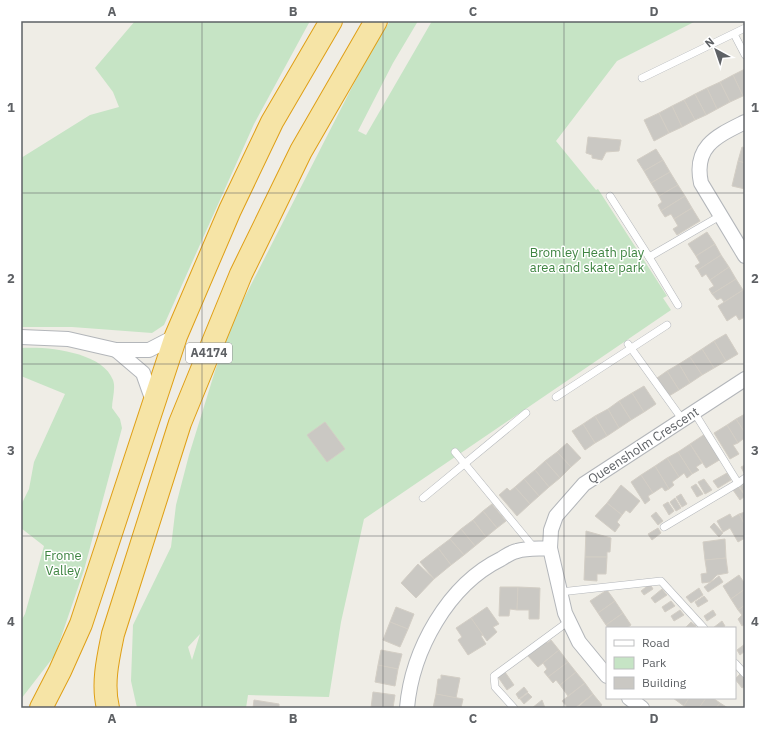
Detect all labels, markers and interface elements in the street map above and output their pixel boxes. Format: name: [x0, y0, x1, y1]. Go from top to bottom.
text: A: [108, 3, 117, 20]
text: B: [289, 3, 298, 20]
text: C: [469, 3, 478, 20]
text: D: [649, 3, 659, 20]
north arrow: [696, 30, 736, 70]
text: N: [702, 34, 717, 50]
text: 1: [7, 99, 15, 116]
text: 1: [751, 99, 759, 116]
park label: Bromley Heath play area and skate park: [530, 244, 645, 276]
text: 2: [7, 270, 15, 287]
text: 2: [751, 270, 759, 287]
road number: A4174: [186, 343, 232, 363]
street label: Queensholm Crescent: [585, 403, 702, 488]
text: 3: [7, 442, 15, 459]
text: 3: [751, 442, 759, 459]
park label: Frome Valley: [44, 547, 82, 579]
text: 4: [7, 613, 15, 630]
text: 4: [751, 613, 759, 630]
legend: [606, 627, 736, 699]
text: Road: [642, 635, 670, 650]
text: Park: [642, 655, 667, 670]
text: Building: [642, 675, 687, 690]
text: A: [108, 710, 117, 727]
text: B: [289, 710, 298, 727]
text: C: [469, 710, 478, 727]
text: D: [649, 710, 659, 727]

